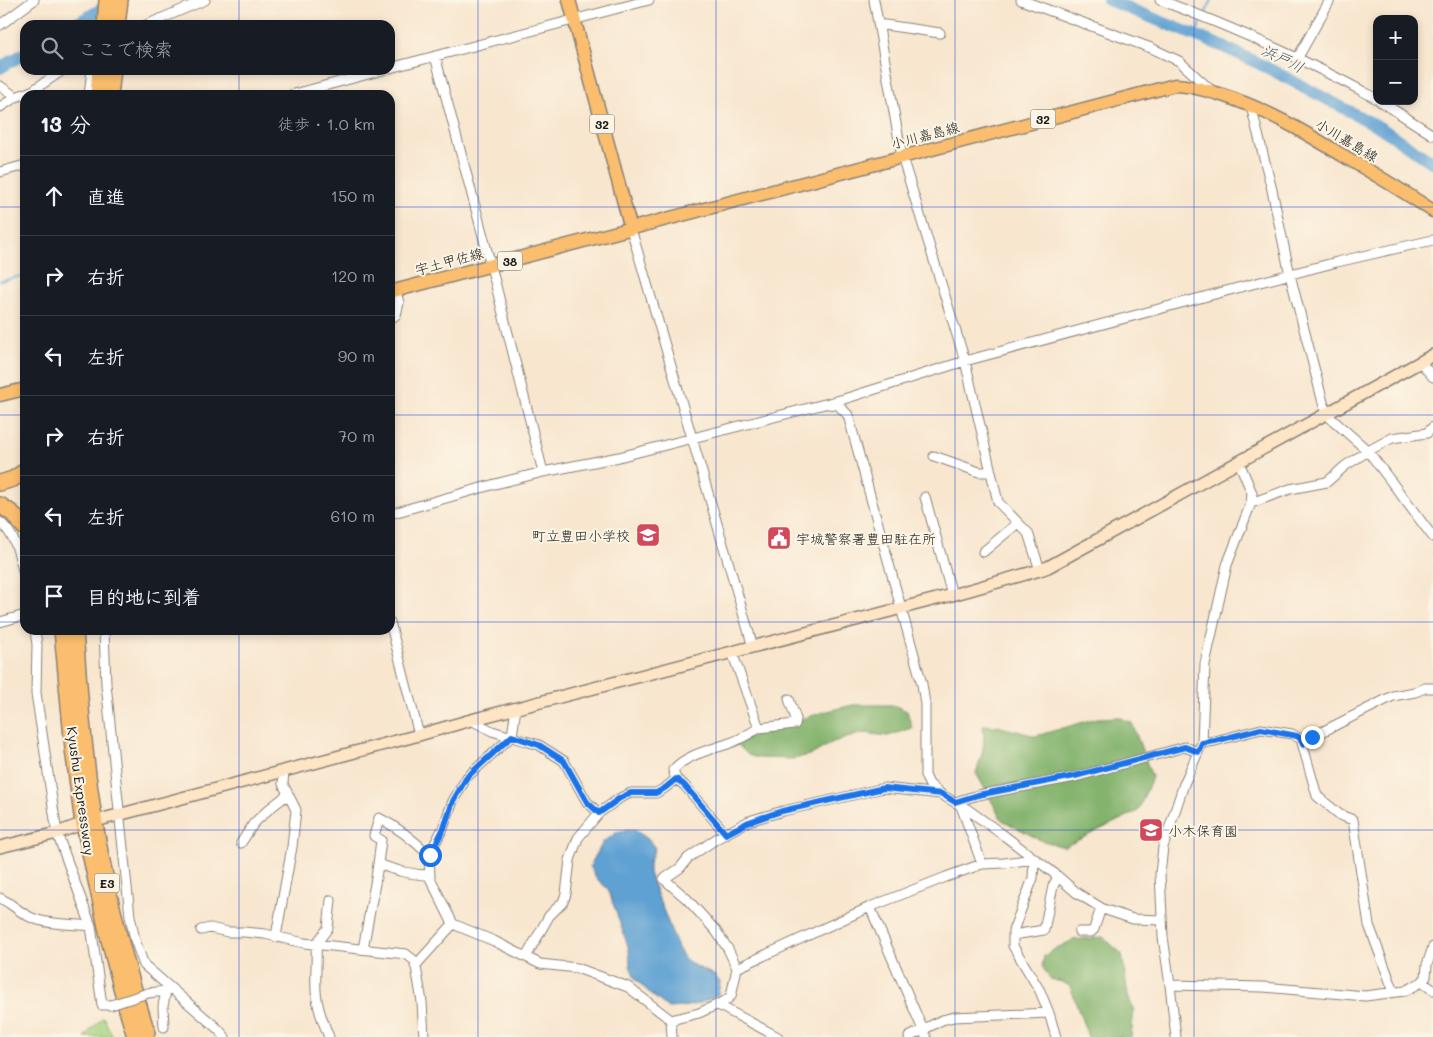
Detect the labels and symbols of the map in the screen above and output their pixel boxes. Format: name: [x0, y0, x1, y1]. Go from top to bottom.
water label: 浜戸川: [1258, 39, 1308, 77]
road number: 32: [1030, 110, 1056, 128]
street label: 小川嘉島線: [1312, 114, 1382, 166]
road number: 32: [590, 115, 614, 134]
street label: 小川嘉島線: [889, 117, 961, 153]
street label: 宇土甲佐線: [413, 243, 485, 279]
road number: 38: [498, 252, 522, 270]
school or university icon: 町立豊田小学校: [635, 522, 661, 548]
public building icon: 宇城警察署豊田駐在所: [766, 525, 792, 551]
place label: 町立豊田小学校: [532, 526, 630, 545]
place label: 宇城警察署豊田駐在所: [796, 529, 936, 548]
street label: Kyushu Expressway: [63, 725, 99, 857]
route end: [1301, 726, 1324, 749]
school or university icon: 小木保育園: [1138, 817, 1164, 843]
place label: 小木保育園: [1168, 821, 1238, 840]
route start: [419, 844, 442, 867]
road number: E3: [94, 874, 120, 892]

